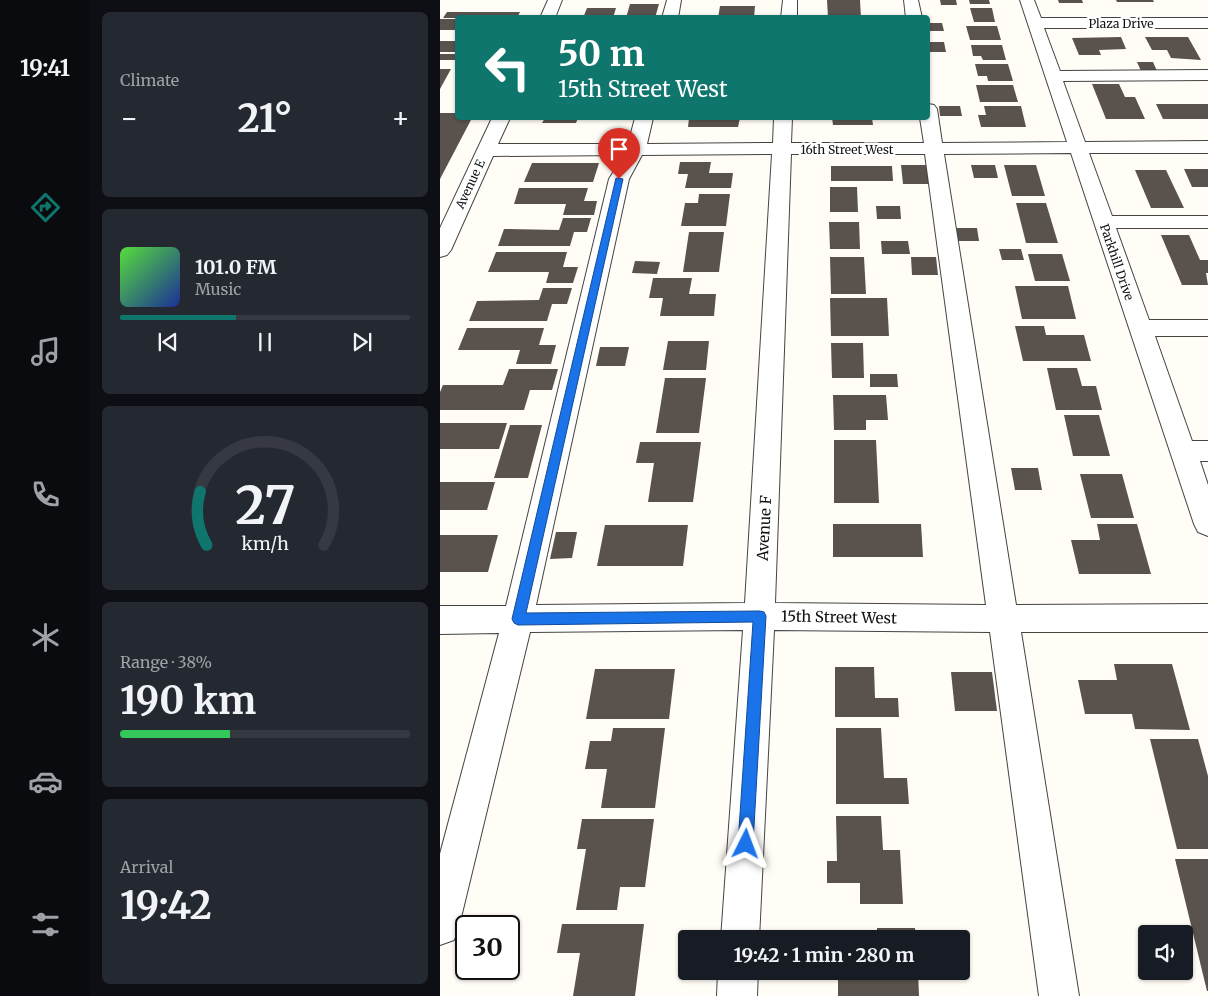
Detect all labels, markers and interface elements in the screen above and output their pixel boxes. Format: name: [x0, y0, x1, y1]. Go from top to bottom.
street label: Plaza Drive: [1089, 16, 1153, 31]
text: 50 m: [558, 32, 645, 76]
icon: left: [475, 35, 540, 100]
text: 19:41: [20, 54, 70, 82]
text: Climate: [120, 70, 179, 90]
text: 15th Street West: [558, 75, 728, 103]
text: 21°: [238, 95, 292, 142]
text: −: [120, 100, 139, 136]
text: +: [391, 100, 410, 136]
pin: [598, 128, 640, 179]
icon: arrive: [605, 135, 633, 163]
street label: 16th Street West: [800, 142, 894, 157]
street label: Avenue E: [452, 157, 488, 212]
icon: directions: [28, 190, 63, 225]
street label: Parkhill Drive: [1097, 222, 1137, 302]
text: 101.0 FM: [195, 255, 277, 279]
text: Music: [195, 279, 241, 299]
icon: previous: [154, 328, 182, 356]
icon: pause: [251, 328, 279, 356]
icon: next: [348, 328, 376, 356]
icon: music: [28, 334, 63, 369]
text: 27: [235, 473, 295, 538]
icon: phone: [28, 477, 63, 512]
street label: Avenue F: [753, 495, 775, 562]
text: km/h: [241, 532, 289, 555]
street label: 15th Street West: [781, 606, 897, 628]
icon: climate: [28, 620, 63, 655]
text: Range · 38%: [120, 652, 212, 672]
text: 190 km: [120, 677, 256, 724]
icon: car: [28, 764, 63, 799]
position arrow: [719, 817, 771, 869]
text: Arrival: [120, 857, 173, 877]
text: 19:42: [120, 882, 212, 929]
icon: filters: [28, 907, 63, 942]
speed limit sign: 30: [455, 915, 520, 980]
map controls: [1138, 925, 1193, 980]
button: sound: [1138, 925, 1193, 980]
text: 19:42 · 1 min · 280 m: [734, 943, 914, 967]

